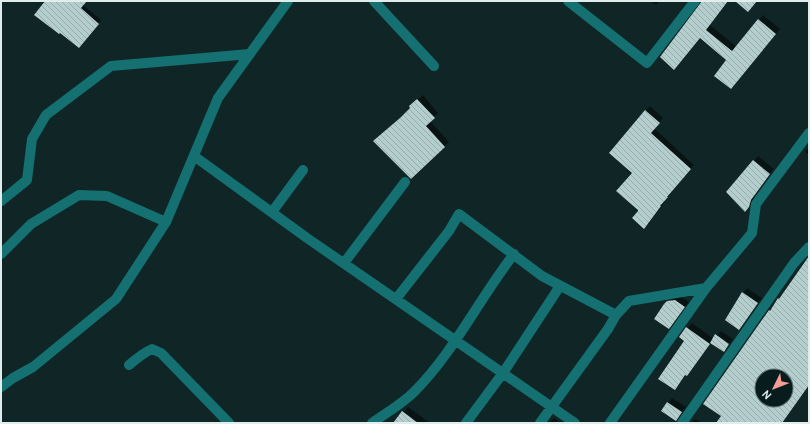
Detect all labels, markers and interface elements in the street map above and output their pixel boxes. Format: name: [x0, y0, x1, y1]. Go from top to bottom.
north arrow: [754, 368, 794, 408]
text: N: [760, 386, 775, 402]

